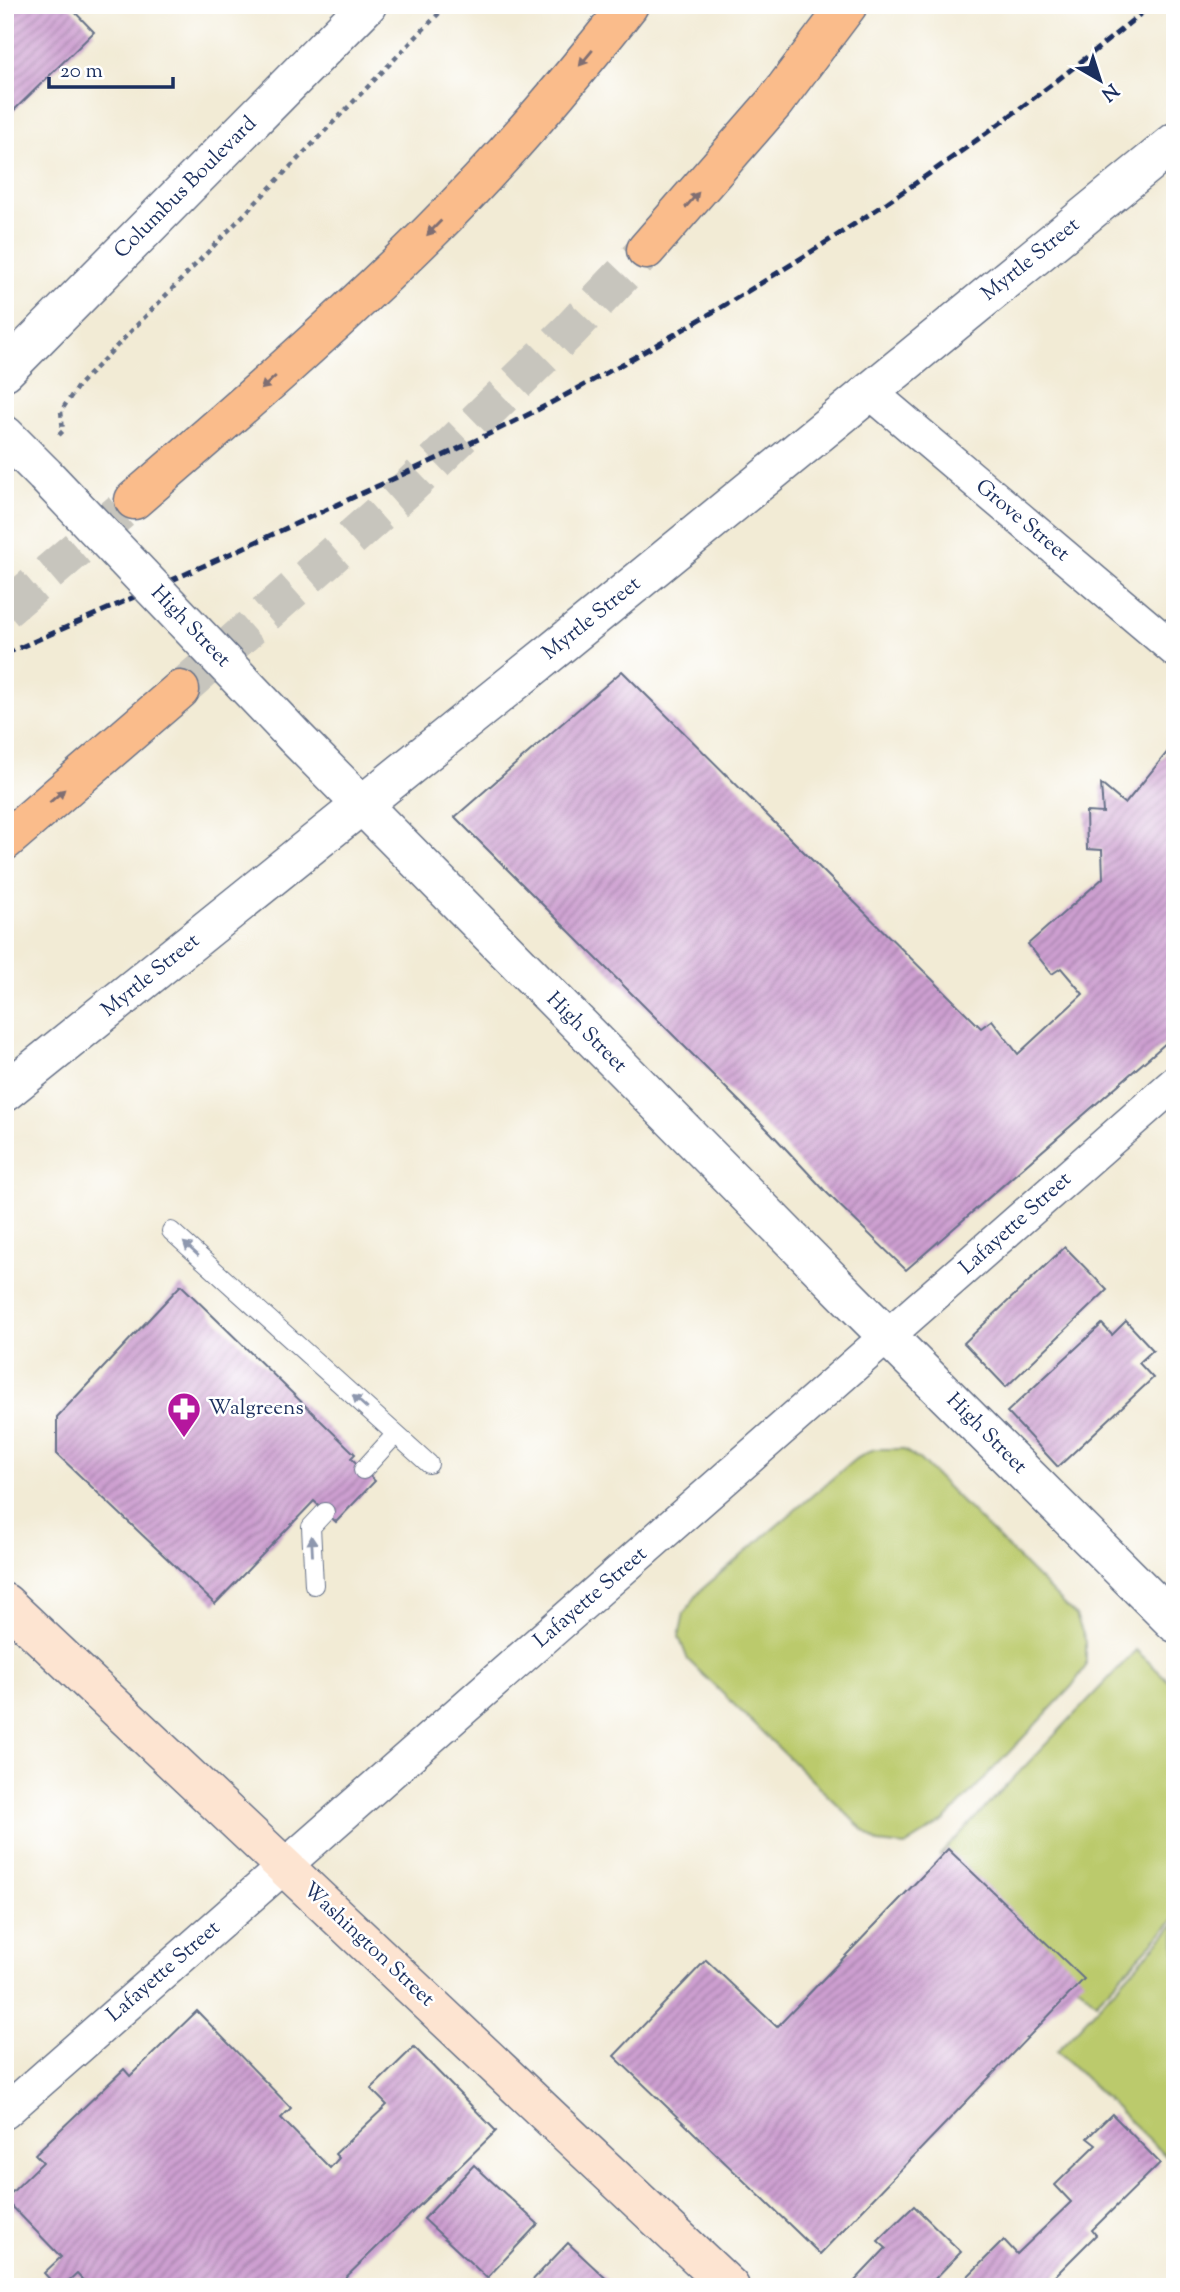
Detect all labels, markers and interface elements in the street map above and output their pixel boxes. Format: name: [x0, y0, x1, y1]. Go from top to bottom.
scale bar: [49, 46, 173, 90]
north arrow: [1064, 46, 1134, 116]
one-way arrow: [579, 50, 594, 67]
text: 20 m: [60, 57, 103, 87]
text: N: [1095, 76, 1124, 107]
street label: Columbus Boulevard: [108, 110, 264, 266]
one-way arrow: [683, 191, 699, 208]
street label: Myrtle Street: [975, 211, 1087, 309]
one-way arrow: [426, 219, 443, 236]
one-way arrow: [260, 375, 277, 391]
street label: Grove Street: [968, 473, 1076, 569]
street label: Myrtle Street: [536, 570, 648, 668]
street label: High Street: [143, 579, 237, 675]
one-way arrow: [48, 788, 66, 804]
street label: Myrtle Street: [95, 927, 207, 1025]
street label: High Street: [539, 986, 633, 1080]
street label: Lafayette Street: [953, 1165, 1079, 1283]
one-way arrow: [183, 1242, 200, 1258]
street label: High Street: [939, 1387, 1033, 1481]
pharmacy icon: Walgreens: [165, 1390, 203, 1439]
place label: Walgreens: [208, 1394, 304, 1424]
one-way arrow: [352, 1395, 369, 1411]
one-way arrow: [306, 1535, 317, 1557]
street label: Lafayette Street: [528, 1540, 654, 1656]
street label: Washington Street: [295, 1876, 441, 2014]
street label: Lafayette Street: [101, 1914, 227, 2030]

